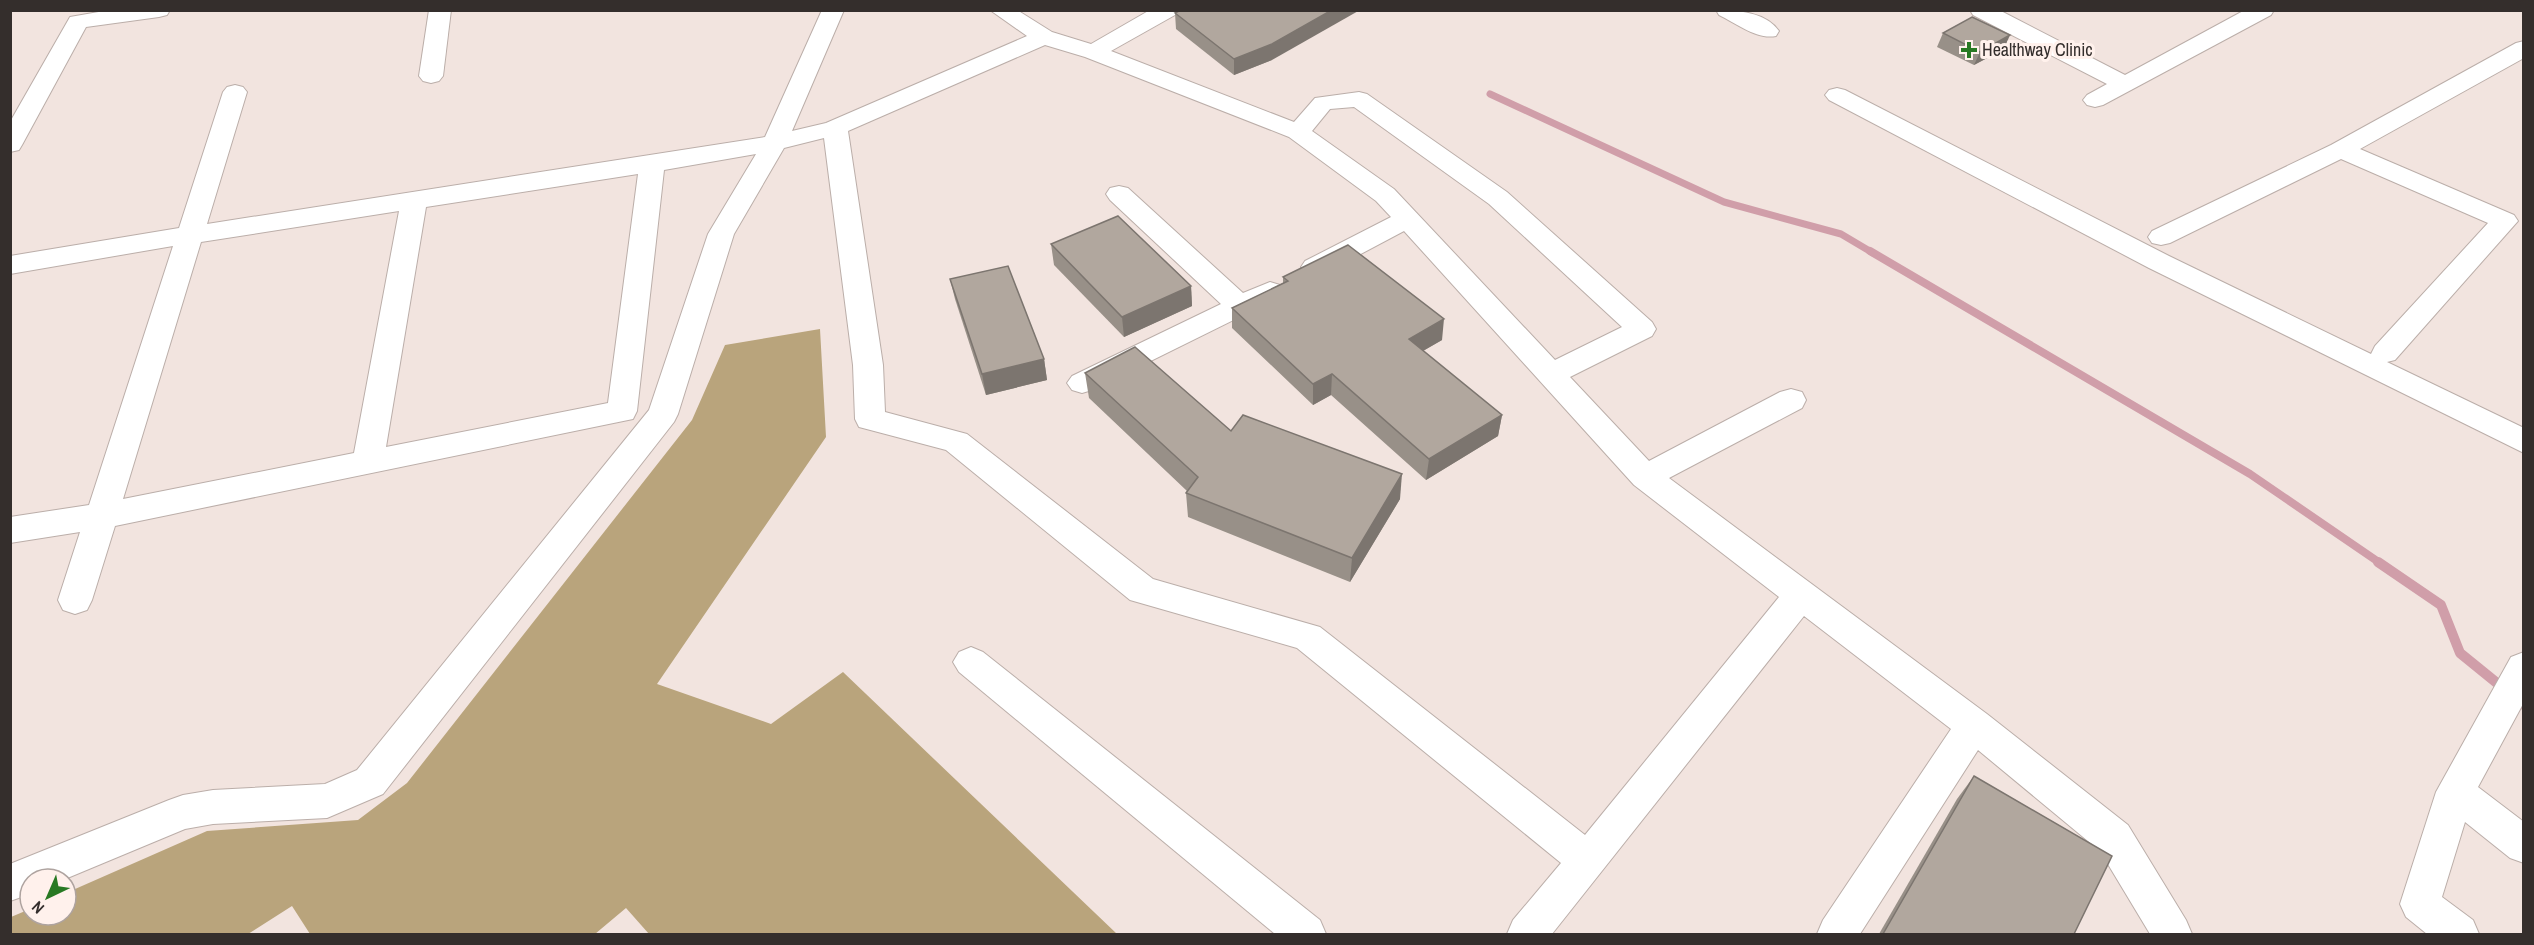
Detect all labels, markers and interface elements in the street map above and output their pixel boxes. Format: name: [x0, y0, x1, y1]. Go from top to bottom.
place label: Healthway Clinic: [1982, 37, 2093, 62]
marker: Healthway Clinic: [1960, 41, 1978, 59]
north arrow: [18, 867, 78, 927]
text: N: [27, 897, 49, 919]

